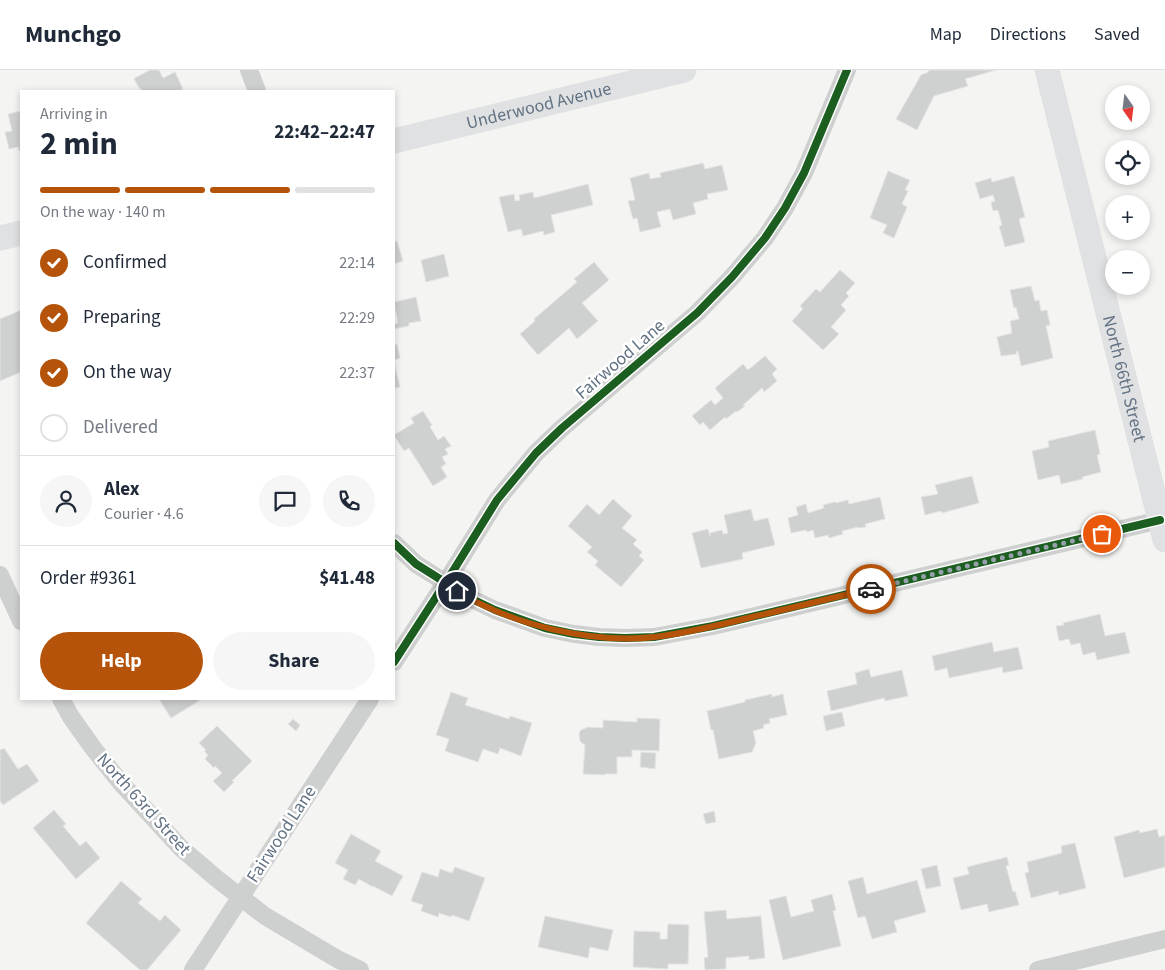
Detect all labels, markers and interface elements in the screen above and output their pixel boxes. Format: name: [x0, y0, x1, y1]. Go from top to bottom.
text: Munchgo: [25, 17, 121, 52]
text: Map: [930, 22, 962, 47]
text: Directions: [990, 22, 1066, 47]
text: Saved: [1094, 22, 1140, 47]
street label: Underwood Avenue: [464, 76, 614, 136]
north arrow: [1105, 85, 1150, 130]
map controls: [1105, 85, 1150, 295]
text: Arriving in: [40, 103, 108, 125]
text: 22:42–22:47: [274, 119, 375, 146]
text: 2 min: [40, 121, 118, 167]
button: locate: [1105, 140, 1150, 185]
button: +: [1105, 195, 1150, 240]
text: On the way · 140 m: [40, 201, 165, 223]
icon: check: [40, 249, 68, 277]
text: Confirmed: [83, 249, 167, 276]
button: −: [1105, 250, 1150, 295]
text: 22:14: [339, 252, 375, 274]
icon: check: [40, 304, 68, 332]
text: Preparing: [83, 304, 161, 331]
text: 22:29: [339, 307, 375, 329]
street label: North 66th Street: [1096, 313, 1152, 445]
street label: Fairwood Lane: [570, 314, 670, 405]
icon: check: [40, 359, 68, 387]
text: On the way: [83, 359, 172, 386]
text: 22:37: [339, 362, 375, 384]
text: Delivered: [83, 414, 158, 441]
button: person: [40, 475, 92, 527]
button: chat: [259, 475, 311, 527]
button: phone: [323, 475, 375, 527]
text: Alex: [104, 476, 140, 503]
text: Courier · 4.6: [104, 503, 184, 525]
pin: [1081, 513, 1123, 555]
icon: bag: [1088, 520, 1116, 548]
courier: [846, 564, 896, 614]
text: Order #9361: [40, 565, 137, 592]
text: $41.48: [319, 565, 375, 592]
pin: [436, 570, 478, 612]
icon: car: [857, 575, 885, 603]
icon: home: [443, 577, 471, 605]
button: Help: [40, 632, 203, 690]
button: Share: [213, 632, 375, 690]
street label: North 63rd Street: [91, 748, 196, 861]
street label: Fairwood Lane: [241, 781, 322, 888]

